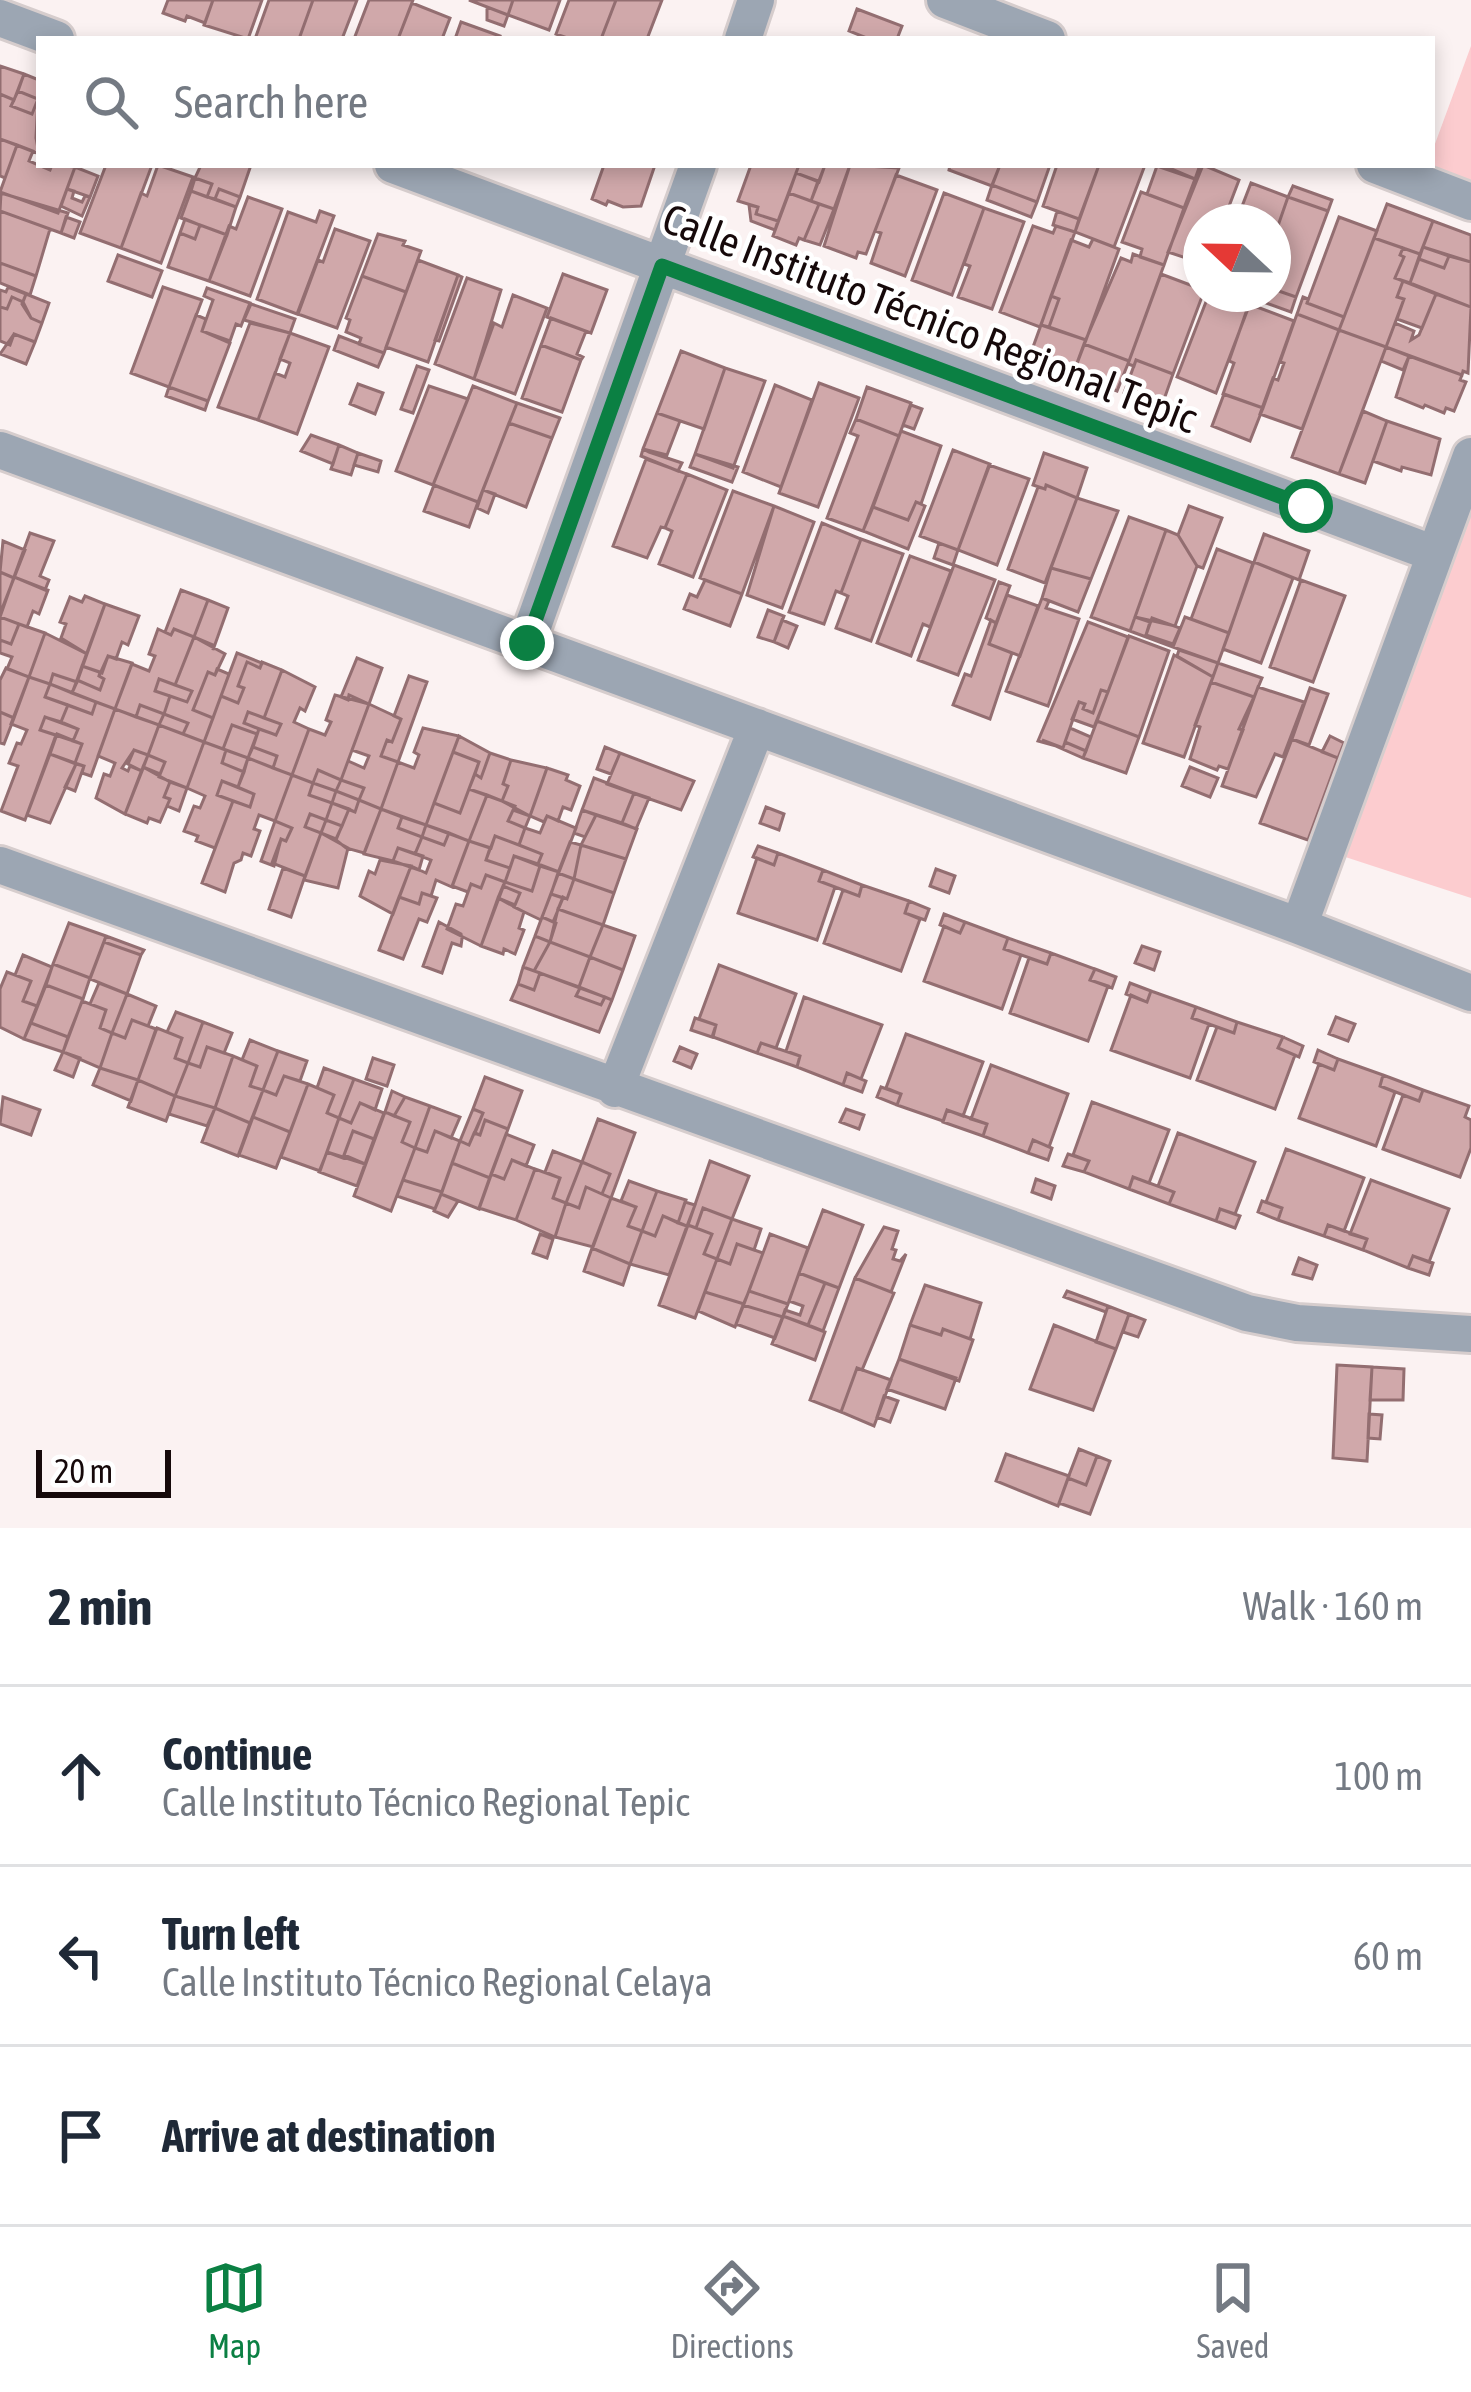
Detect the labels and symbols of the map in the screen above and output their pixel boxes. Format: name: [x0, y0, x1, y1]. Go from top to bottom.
street label: Calle Instituto Técnico Regional Tepic: [656, 194, 1204, 442]
north arrow: [1183, 204, 1291, 312]
route start: [1279, 479, 1333, 533]
route end: [500, 616, 554, 670]
scale bar: [36, 1444, 171, 1497]

